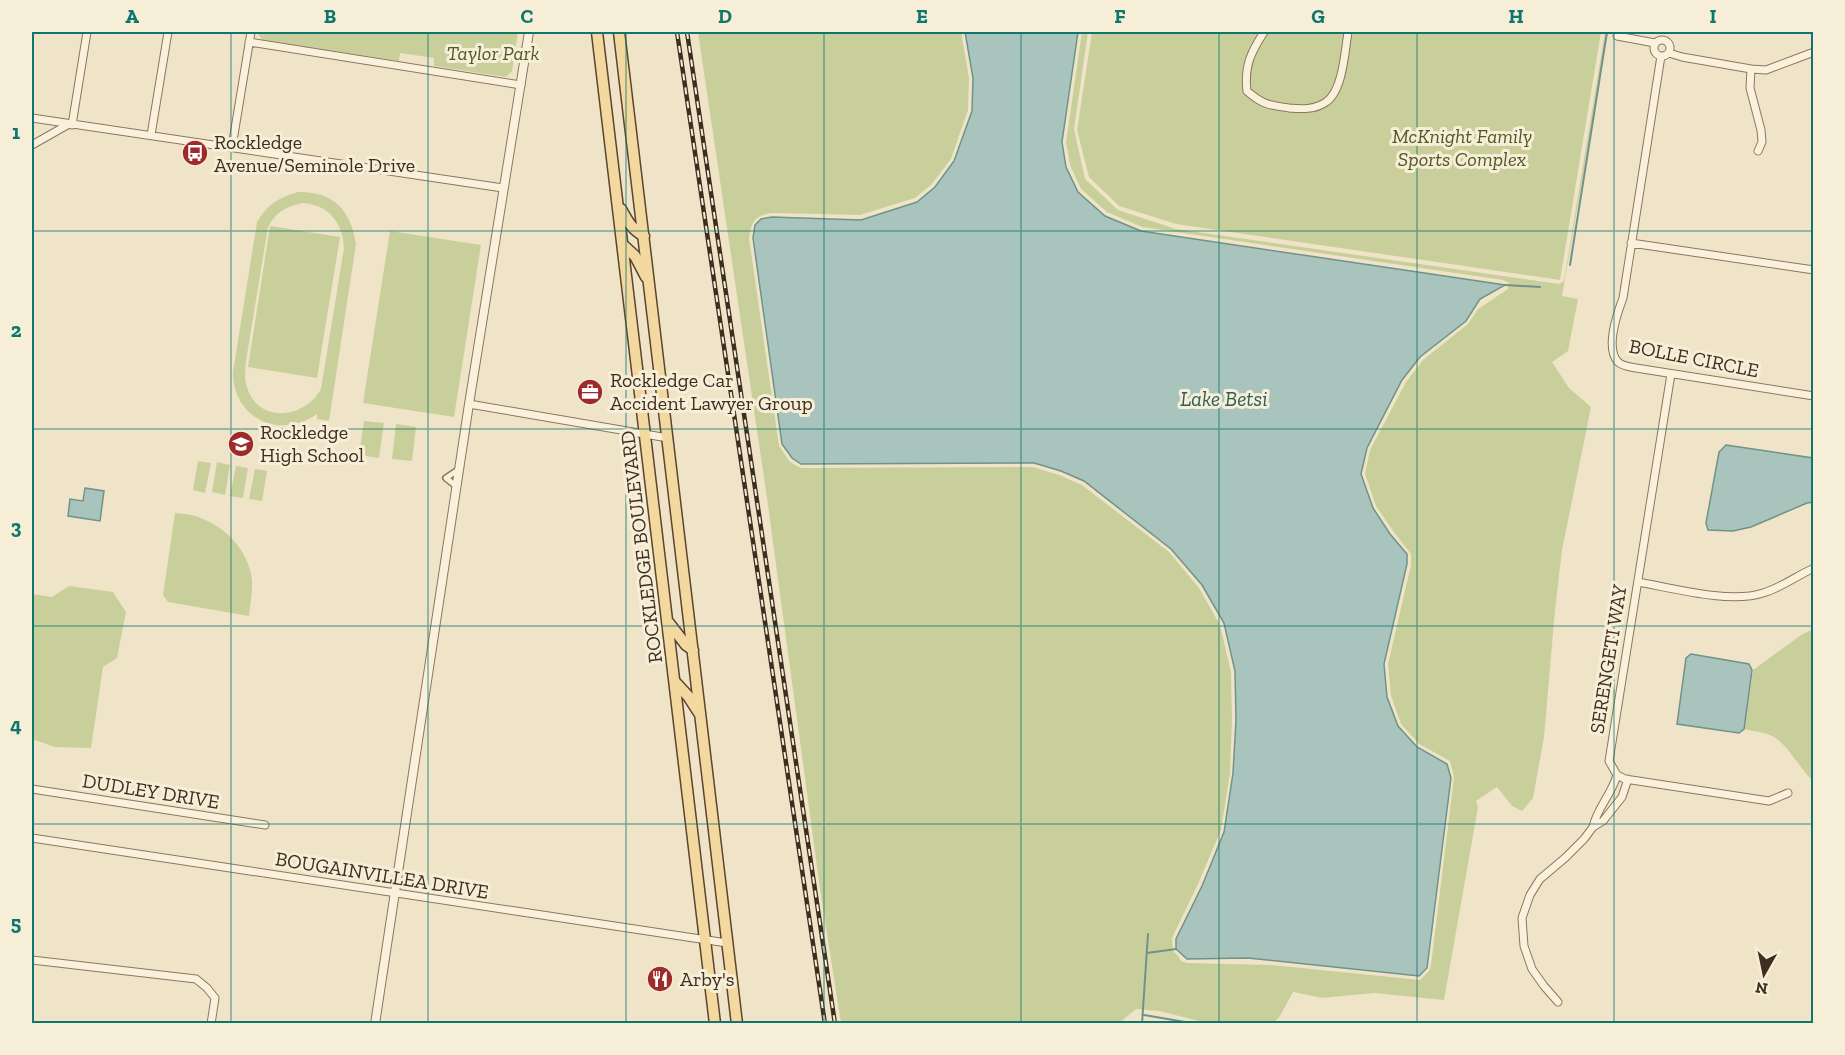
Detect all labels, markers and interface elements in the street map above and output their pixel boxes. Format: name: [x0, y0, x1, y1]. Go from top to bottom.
text: A: [125, 4, 139, 28]
text: B: [324, 4, 336, 28]
text: C: [521, 4, 534, 28]
text: D: [718, 4, 732, 28]
text: E: [916, 4, 928, 28]
text: F: [1114, 4, 1126, 28]
text: G: [1311, 4, 1325, 28]
text: H: [1508, 4, 1524, 28]
text: I: [1709, 4, 1717, 28]
park label: Taylor Park: [447, 41, 539, 65]
text: 1: [12, 120, 20, 144]
park label: McKnight Family Sports Complex: [1392, 124, 1532, 171]
place label: Rockledge Avenue/Seminole Drive: [214, 130, 415, 177]
bus stop icon: Rockledge Avenue/Seminole Drive: [180, 138, 210, 168]
text: 2: [11, 318, 22, 342]
street label: BOLLE CIRCLE: [1627, 334, 1761, 382]
place label: Rockledge Car Accident Lawyer Group: [610, 368, 813, 415]
office icon: Rockledge Car Accident Lawyer Group: [575, 377, 605, 407]
water label: Lake Betsi: [1180, 386, 1268, 411]
place label: Rockledge High School: [260, 420, 364, 467]
school or university icon: Rockledge High School: [226, 429, 256, 459]
street label: ROCKLEDGE BOULEVARD: [615, 429, 667, 665]
text: 3: [11, 515, 22, 539]
street label: SERENGETI WAY: [1584, 582, 1632, 735]
text: 4: [10, 713, 22, 737]
street label: DUDLEY DRIVE: [81, 768, 221, 814]
street label: BOUGAINVILLEA DRIVE: [274, 846, 490, 904]
text: 5: [11, 911, 21, 935]
north arrow: [1734, 944, 1794, 1004]
restaurant icon: Arby's: [645, 964, 675, 994]
place label: Arby's: [680, 967, 735, 991]
text: N: [1754, 978, 1769, 999]

